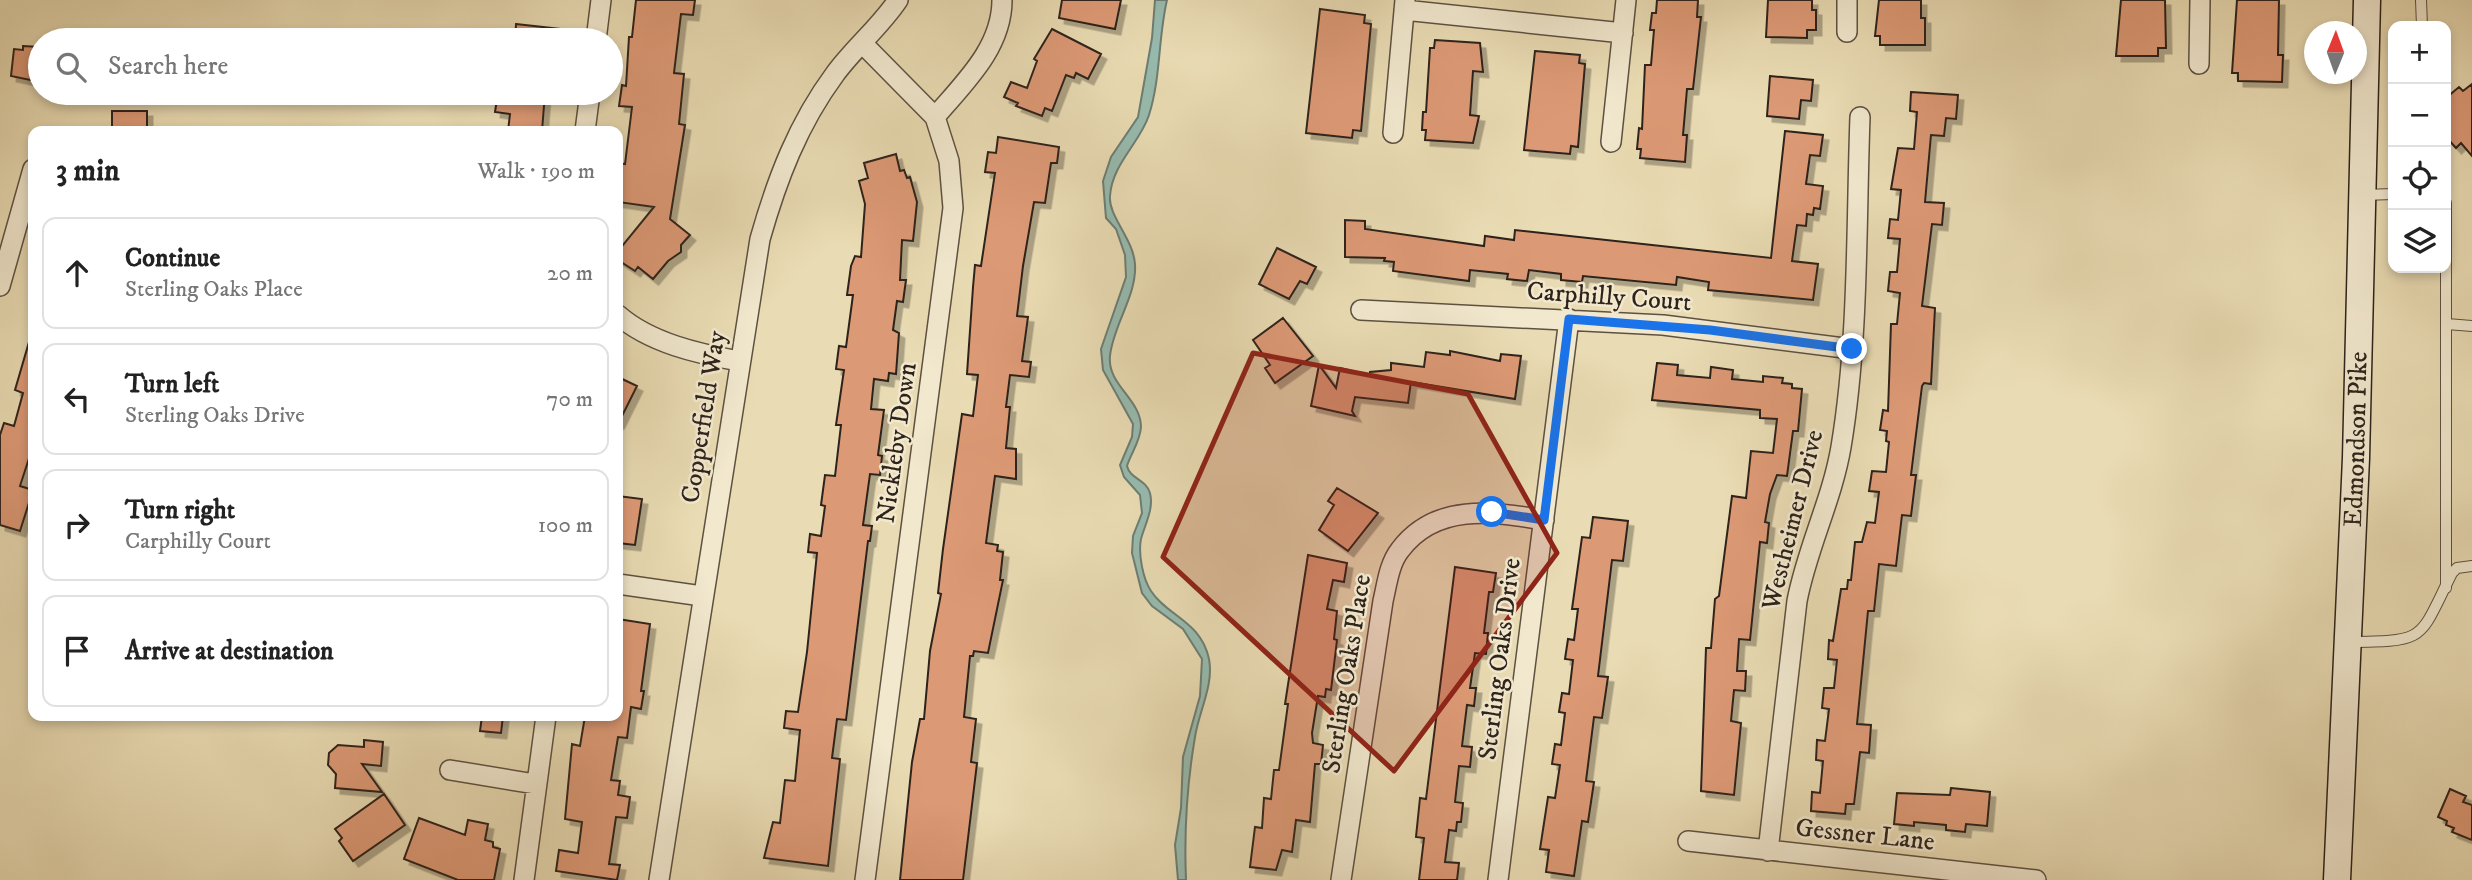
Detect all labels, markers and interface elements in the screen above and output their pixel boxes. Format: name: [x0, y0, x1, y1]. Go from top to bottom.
north arrow: [2304, 21, 2367, 84]
map controls: [2388, 21, 2451, 273]
button: +: [2388, 21, 2451, 84]
search box: [28, 28, 623, 105]
icon: search: [52, 48, 90, 86]
text: Search here: [108, 50, 228, 83]
button: −: [2388, 84, 2451, 147]
button: locate: [2388, 147, 2451, 210]
text: 3 min: [56, 153, 120, 190]
text: Walk · 190 m: [477, 157, 595, 186]
button: layers: [2388, 210, 2451, 273]
text: Continue: [125, 242, 220, 275]
icon: ahead: [58, 254, 96, 292]
text: 20 m: [547, 259, 593, 288]
text: Sterling Oaks Place: [125, 275, 303, 304]
street label: Carphilly Court: [1526, 275, 1692, 319]
street label: Copperfield Way: [674, 328, 734, 505]
route end: [1836, 333, 1867, 364]
street label: Edmondson Pike: [2336, 351, 2375, 528]
street label: Nickleby Down: [869, 360, 925, 526]
text: Turn left: [125, 368, 219, 401]
icon: left: [58, 380, 96, 418]
text: 70 m: [546, 385, 593, 414]
text: Sterling Oaks Drive: [125, 401, 305, 430]
street label: Westheimer Drive: [1754, 426, 1831, 615]
text: Turn right: [125, 494, 235, 527]
route start: [1476, 496, 1507, 527]
icon: right: [58, 506, 96, 544]
text: 100 m: [538, 511, 593, 540]
text: Carphilly Court: [125, 527, 271, 556]
street label: Sterling Oaks Drive: [1471, 556, 1529, 762]
street label: Sterling Oaks Place: [1315, 572, 1379, 776]
icon: arrive: [58, 632, 96, 670]
text: Arrive at destination: [125, 635, 334, 668]
street label: Gessner Lane: [1794, 811, 1936, 859]

